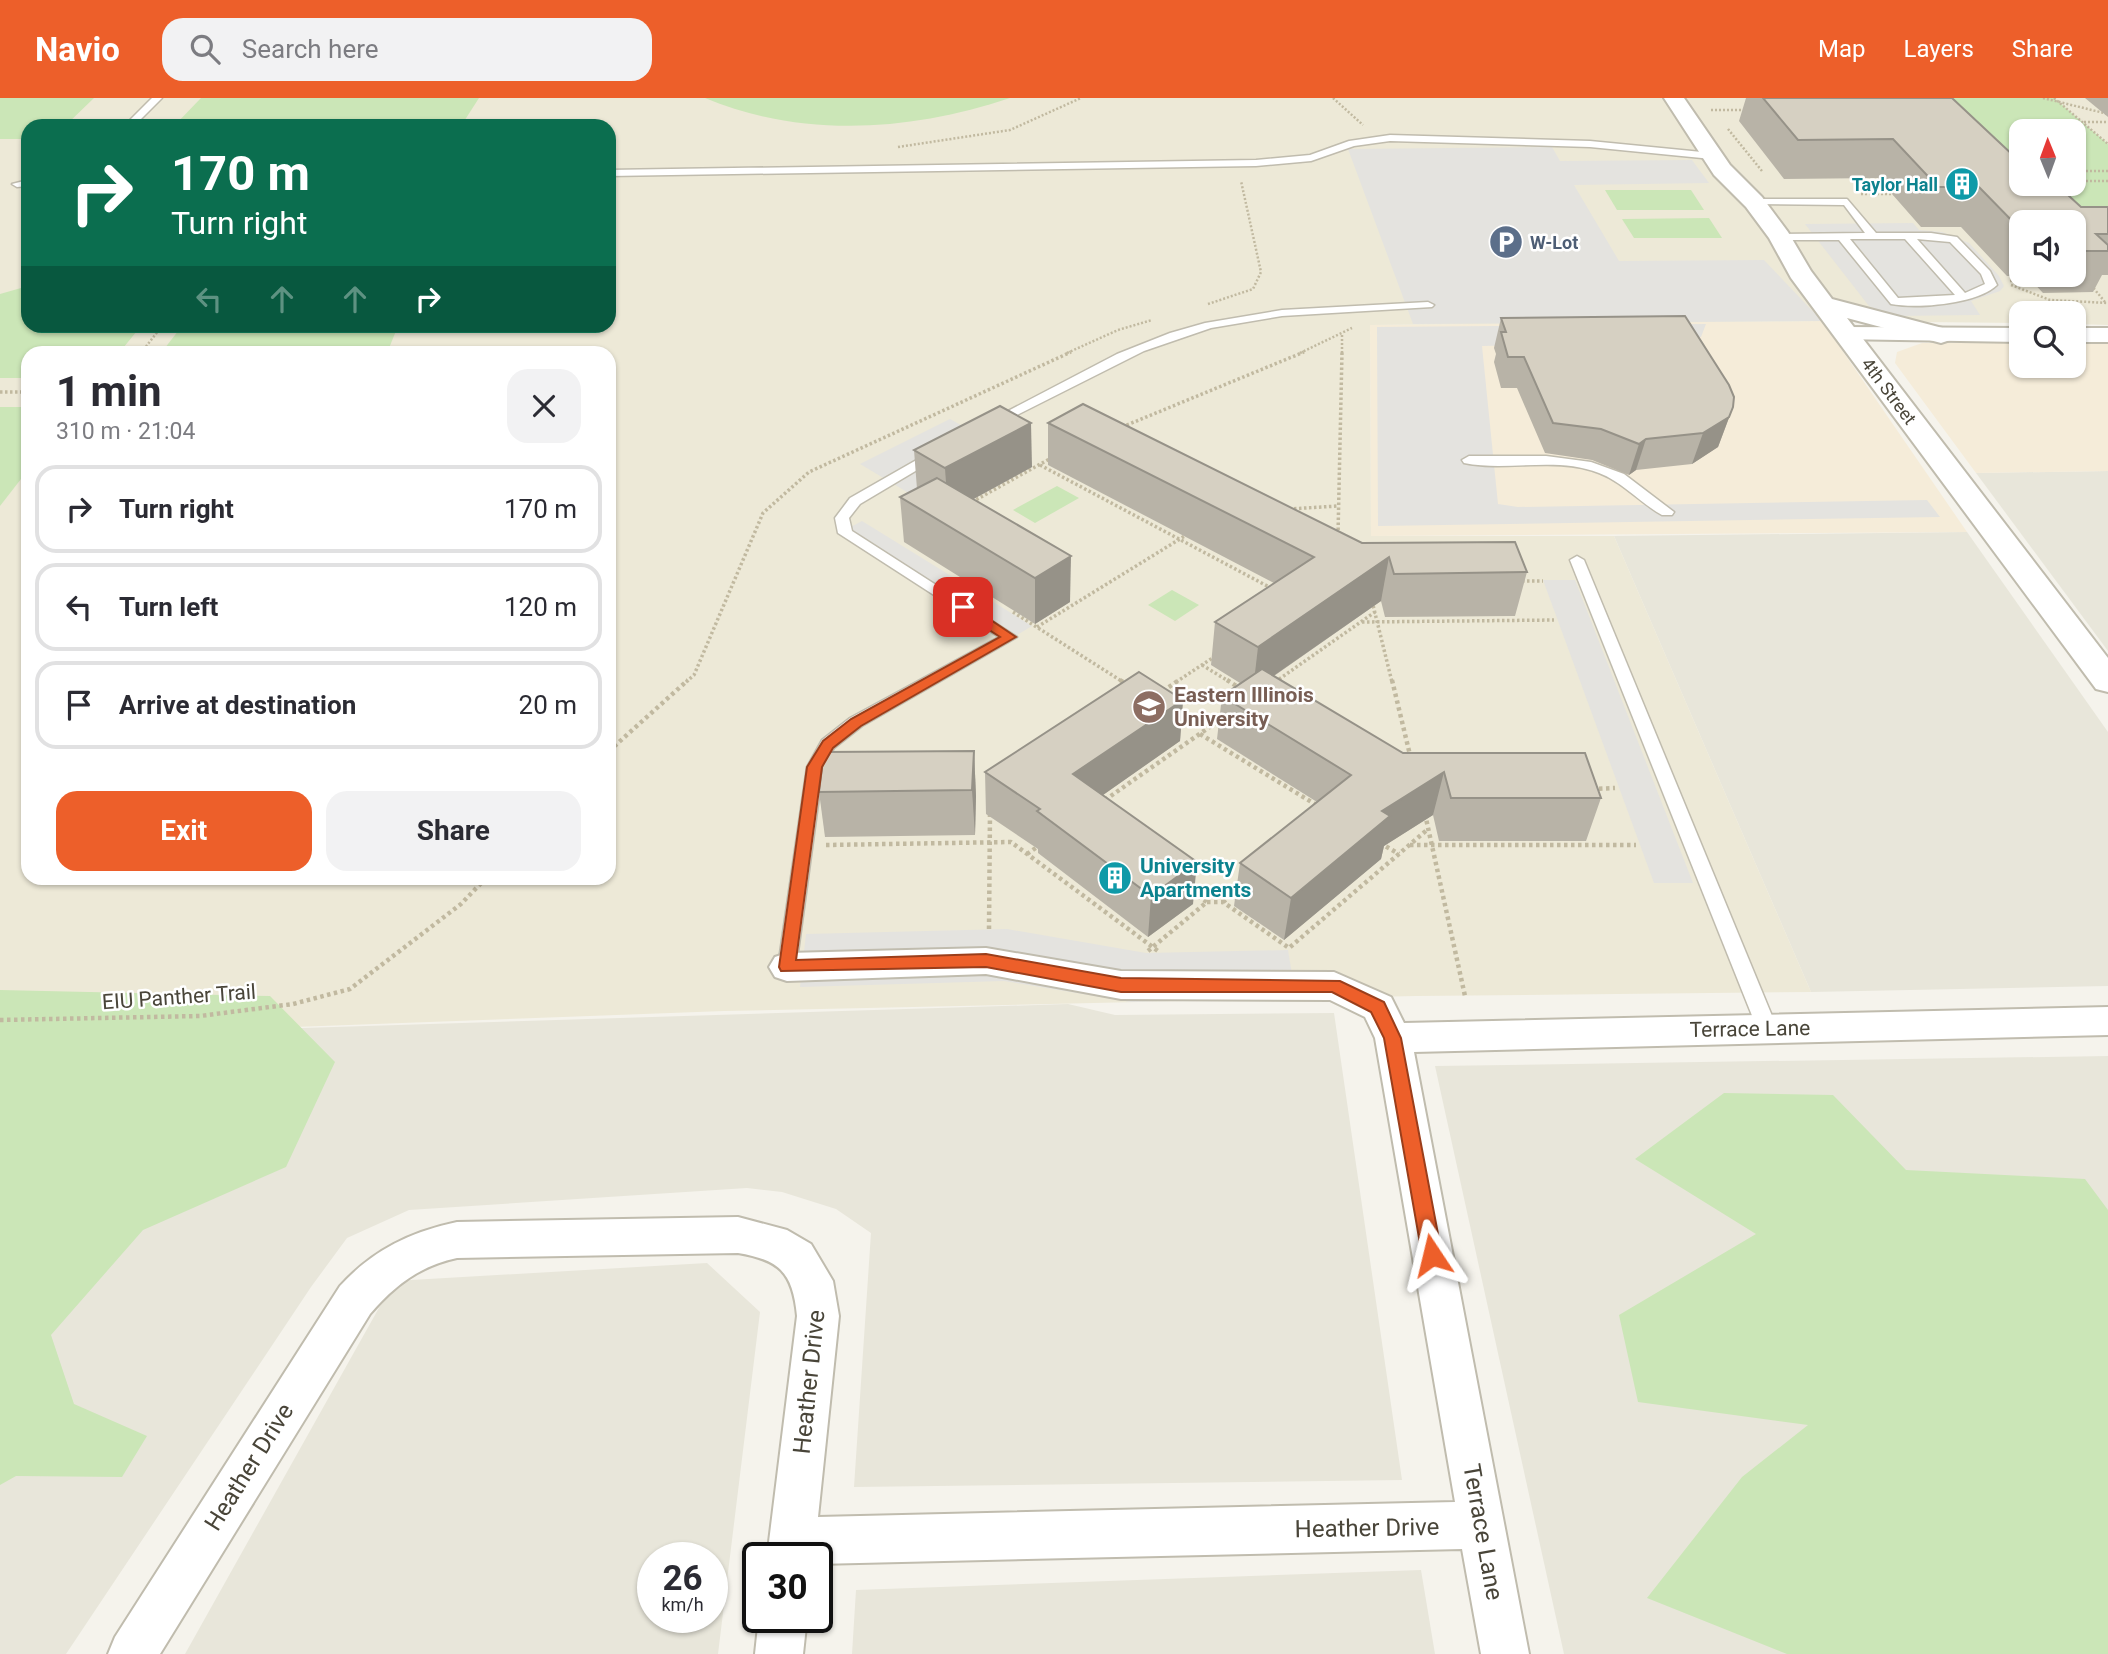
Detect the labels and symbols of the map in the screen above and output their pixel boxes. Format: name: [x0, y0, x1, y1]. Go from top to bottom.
north arrow: [2009, 119, 2086, 196]
building icon: Taylor Hall: [1943, 165, 1981, 203]
place label: Taylor Hall: [1852, 174, 1938, 195]
parking icon: W-Lot: [1487, 223, 1525, 261]
place label: W-Lot: [1530, 232, 1578, 253]
street label: 4th Street: [1857, 354, 1921, 429]
pin: [933, 577, 993, 637]
place label: Eastern Illinois University: [1174, 683, 1314, 731]
school or university icon: Eastern Illinois University: [1130, 688, 1168, 726]
place label: University Apartments: [1140, 854, 1252, 902]
building icon: University Apartments: [1096, 859, 1134, 897]
street label: EIU Panther Trail: [101, 980, 257, 1014]
street label: Terrace Lane: [1689, 1016, 1811, 1042]
position arrow: [1395, 1218, 1469, 1292]
street label: Heather Drive: [788, 1309, 830, 1455]
street label: Heather Drive: [199, 1398, 299, 1536]
street label: Terrace Lane: [1457, 1462, 1509, 1602]
street label: Heather Drive: [1294, 1513, 1440, 1543]
speed limit sign: 30: [742, 1542, 833, 1633]

